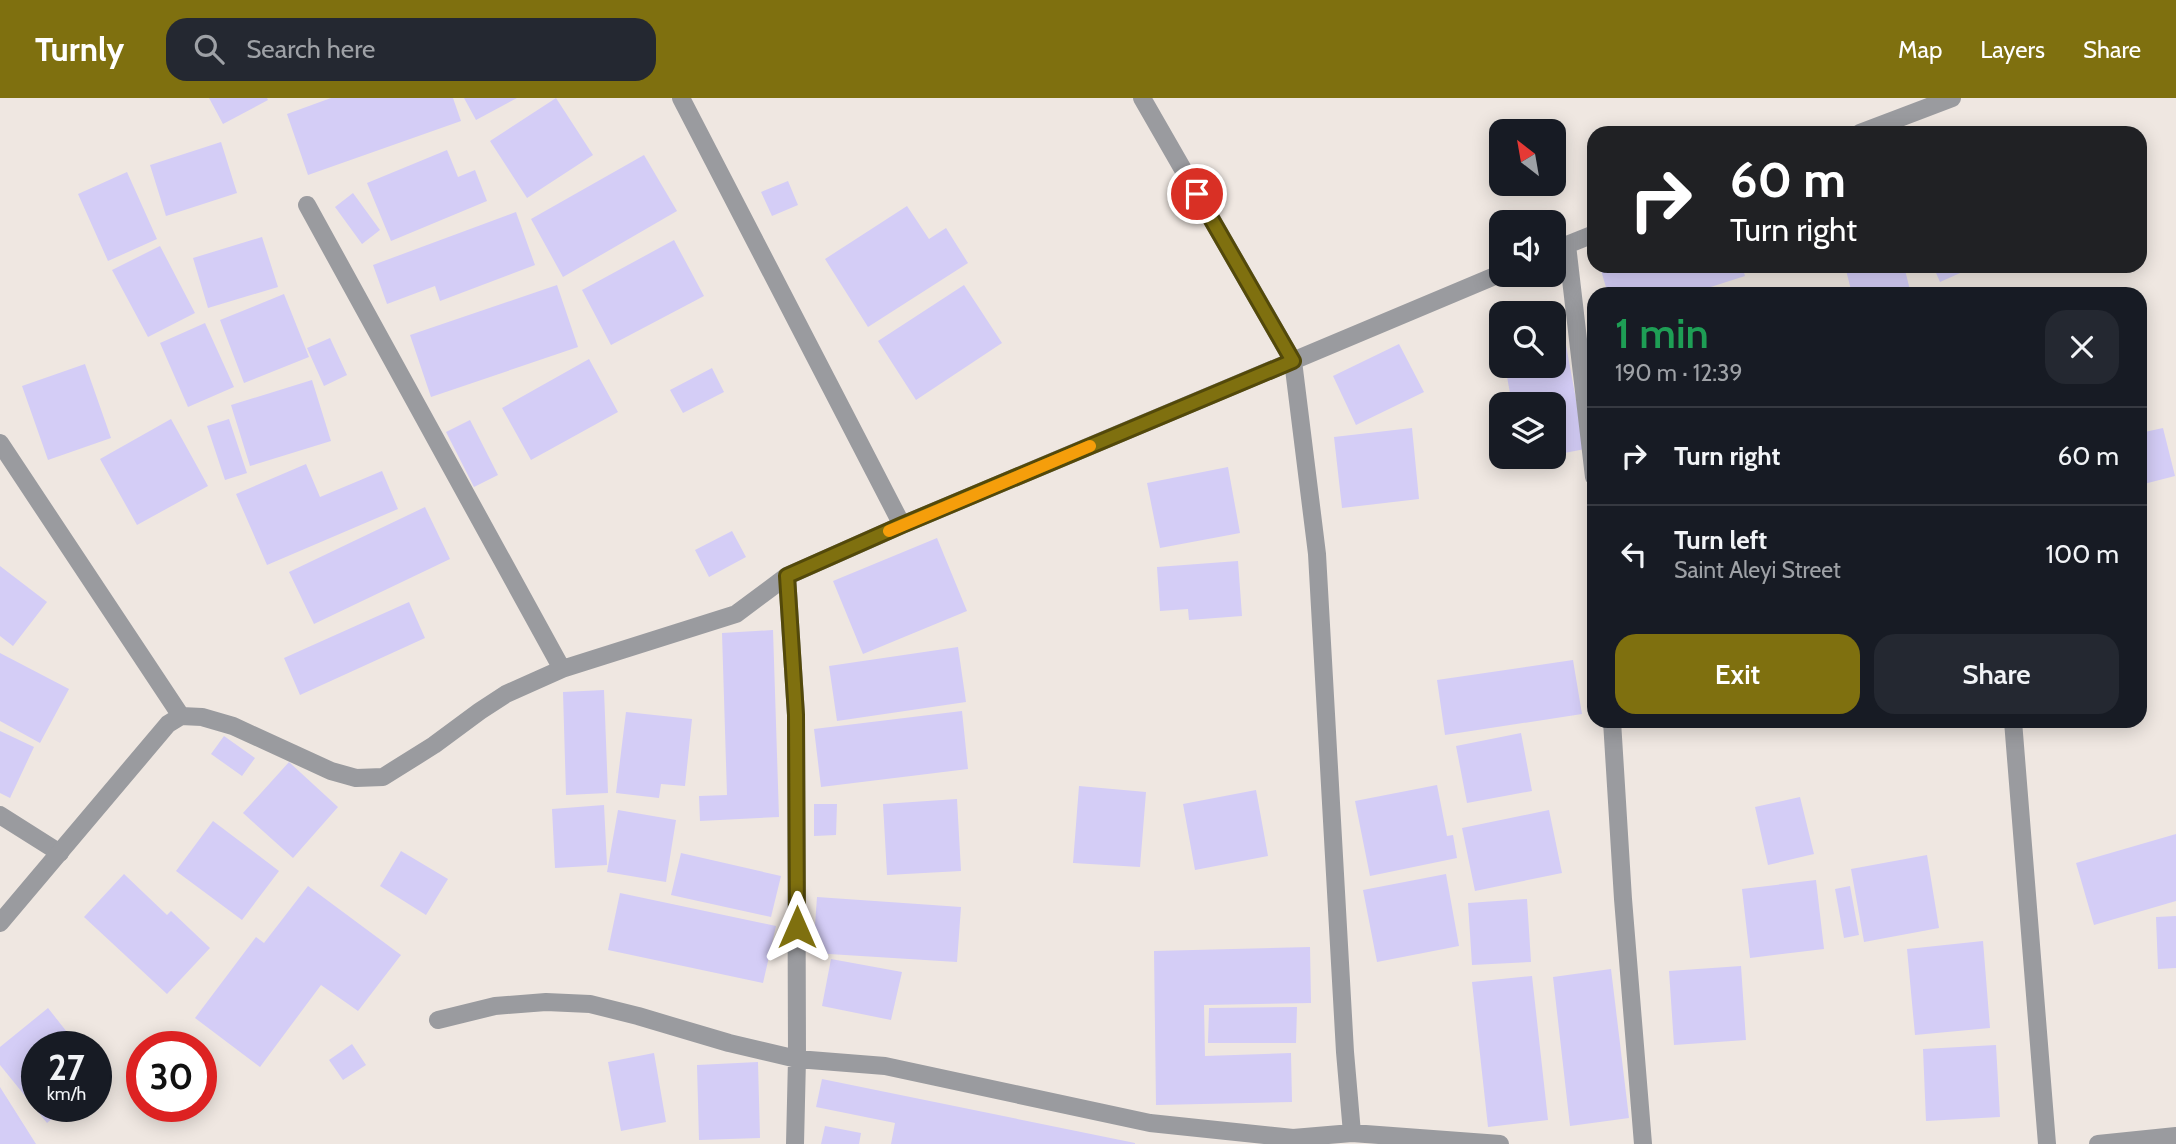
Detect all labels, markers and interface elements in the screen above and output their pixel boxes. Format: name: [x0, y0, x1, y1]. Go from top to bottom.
search box: [166, 18, 656, 81]
text: Turnly: [35, 29, 124, 69]
icon: search: [190, 30, 228, 68]
text: Search here: [246, 33, 375, 65]
text: Map: [1898, 35, 1942, 64]
text: Layers: [1980, 35, 2045, 64]
text: Share: [2083, 35, 2141, 64]
north arrow: [1489, 119, 1566, 196]
map controls: [1489, 119, 1566, 469]
text: 60 m: [1730, 150, 1846, 209]
icon: right: [1615, 154, 1706, 245]
pin: [1167, 164, 1227, 224]
icon: arrive: [1178, 175, 1216, 213]
button: sound: [1489, 210, 1566, 287]
text: Turn right: [1730, 210, 1857, 249]
button: search: [1489, 301, 1566, 378]
text: 1 min: [1615, 307, 1709, 359]
button: close: [2045, 310, 2119, 384]
text: 190 m · 12:39: [1615, 359, 1743, 387]
button: layers: [1489, 392, 1566, 469]
icon: right: [1615, 437, 1653, 475]
text: Turn right: [1674, 440, 1780, 472]
text: 60 m: [2057, 440, 2119, 472]
text: Turn left: [1674, 524, 1767, 556]
icon: left: [1615, 535, 1653, 573]
text: 100 m: [2046, 538, 2119, 570]
text: Saint Aleyi Street: [1674, 556, 1841, 584]
button: Exit: [1615, 634, 1860, 714]
button: Share: [1874, 634, 2119, 714]
position arrow: [760, 890, 834, 964]
speed limit sign: 30: [126, 1031, 217, 1122]
text: 27: [48, 1046, 85, 1089]
text: km/h: [47, 1083, 86, 1105]

